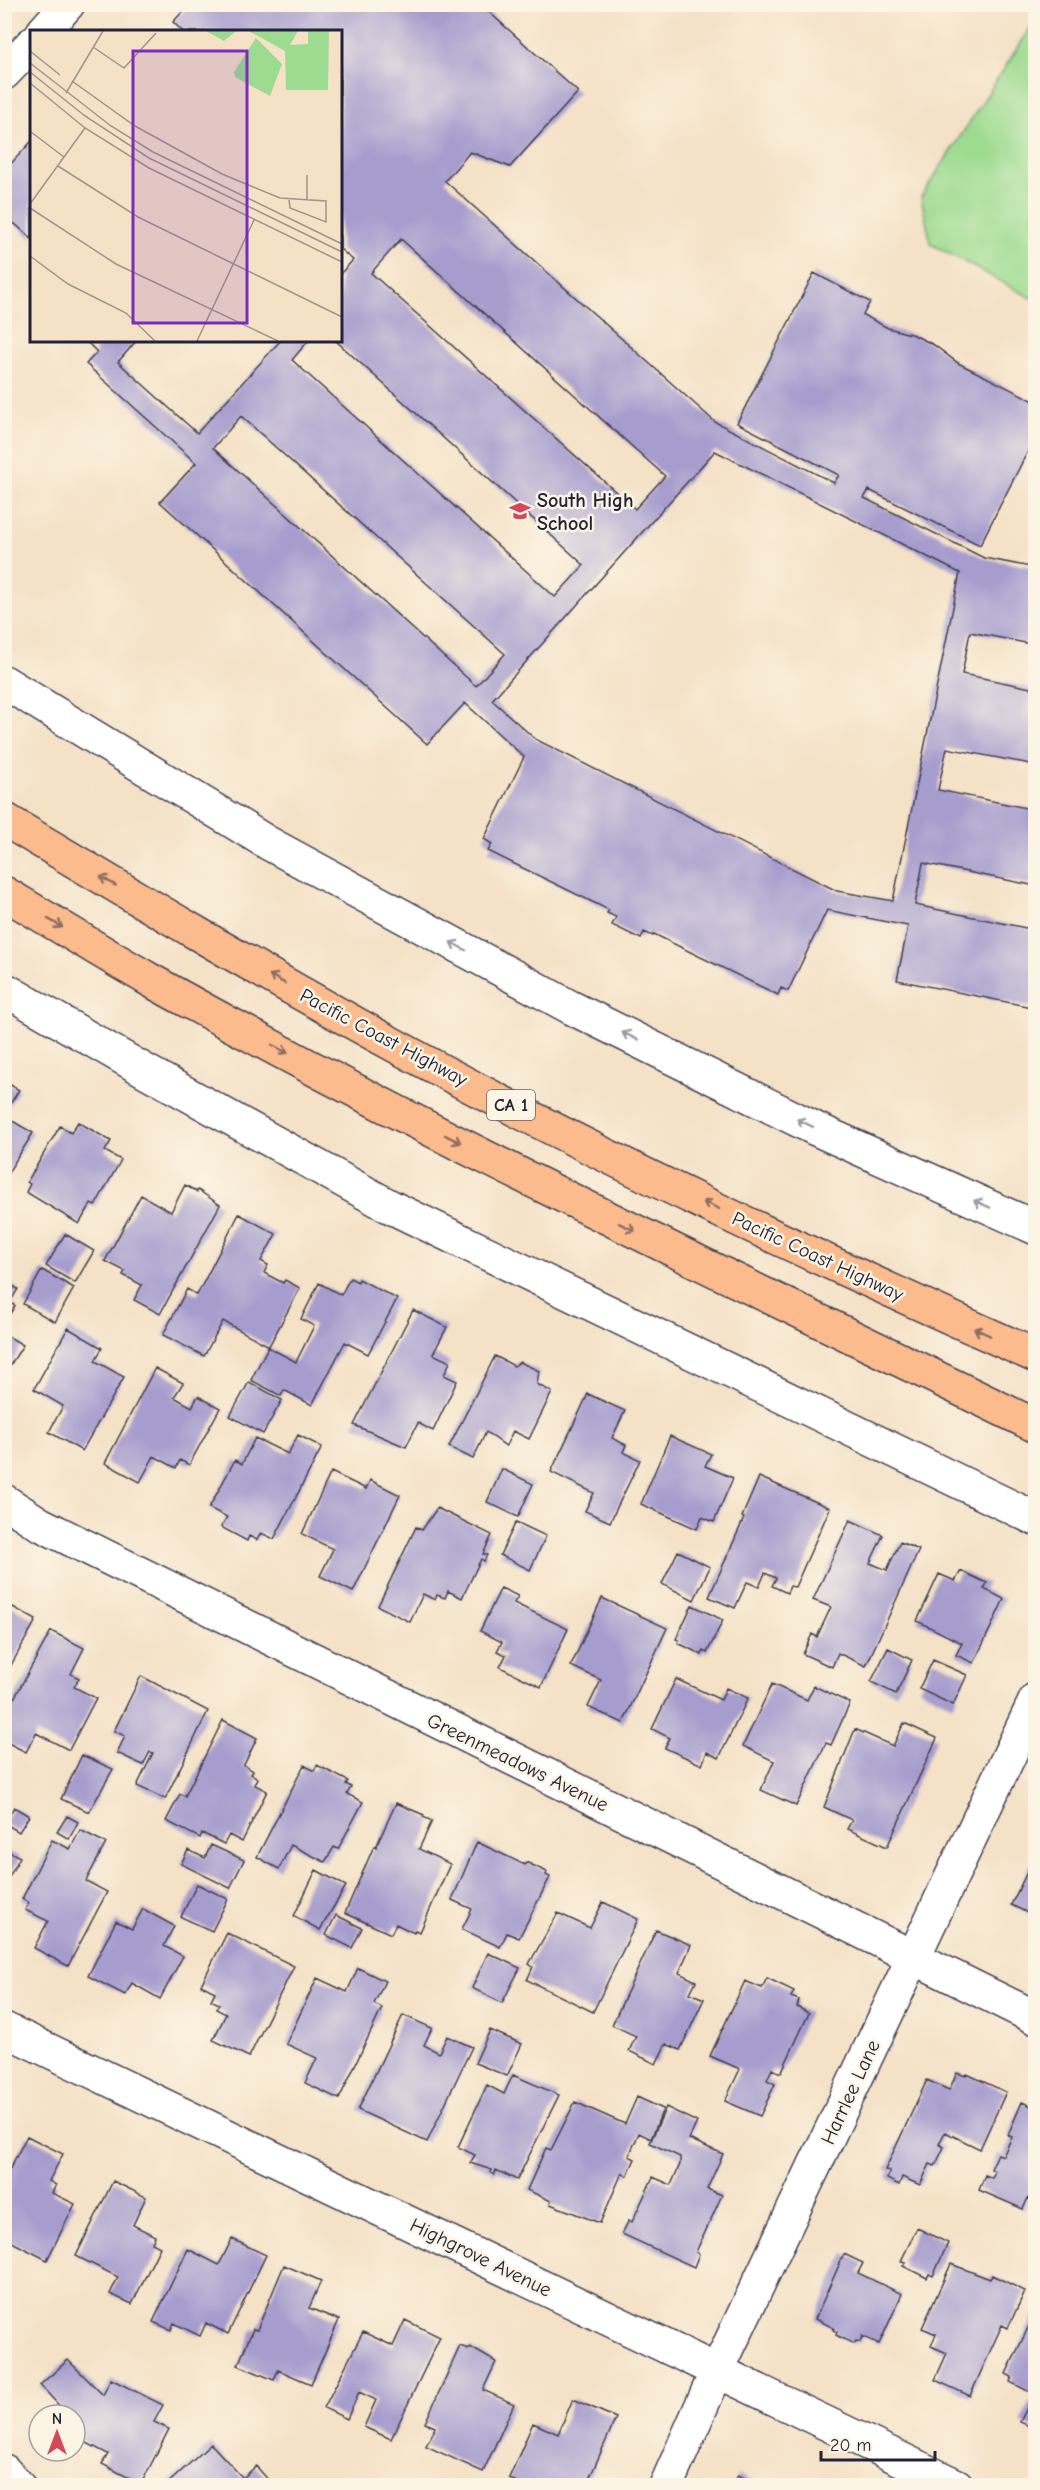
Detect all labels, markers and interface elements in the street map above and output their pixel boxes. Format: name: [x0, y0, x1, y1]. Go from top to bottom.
inset map: [30, 30, 342, 342]
place label: South High School: [537, 489, 634, 535]
school or university icon: South High School: [508, 499, 532, 523]
one-way arrow: [100, 875, 117, 887]
one-way arrow: [46, 917, 63, 929]
one-way arrow: [449, 940, 467, 951]
one-way arrow: [269, 973, 286, 985]
street label: Pacific Coast Highway: [296, 984, 471, 1091]
one-way arrow: [622, 1030, 640, 1042]
one-way arrow: [271, 1043, 288, 1055]
road number: CA 1: [487, 1090, 535, 1120]
one-way arrow: [796, 1117, 814, 1129]
one-way arrow: [443, 1134, 461, 1145]
one-way arrow: [702, 1198, 720, 1210]
one-way arrow: [974, 1198, 992, 1210]
street label: Pacific Coast Highway: [728, 1207, 907, 1306]
one-way arrow: [617, 1222, 635, 1233]
one-way arrow: [974, 1326, 992, 1338]
street label: Greenmeadows Avenue: [423, 1709, 612, 1816]
street label: Harrlee Lane: [816, 2036, 885, 2148]
street label: Highgrove Avenue: [406, 2213, 555, 2302]
north arrow: [27, 2403, 87, 2463]
text: N: [52, 2410, 62, 2428]
scale bar: [821, 2424, 935, 2462]
text: 20 m: [830, 2435, 871, 2456]

